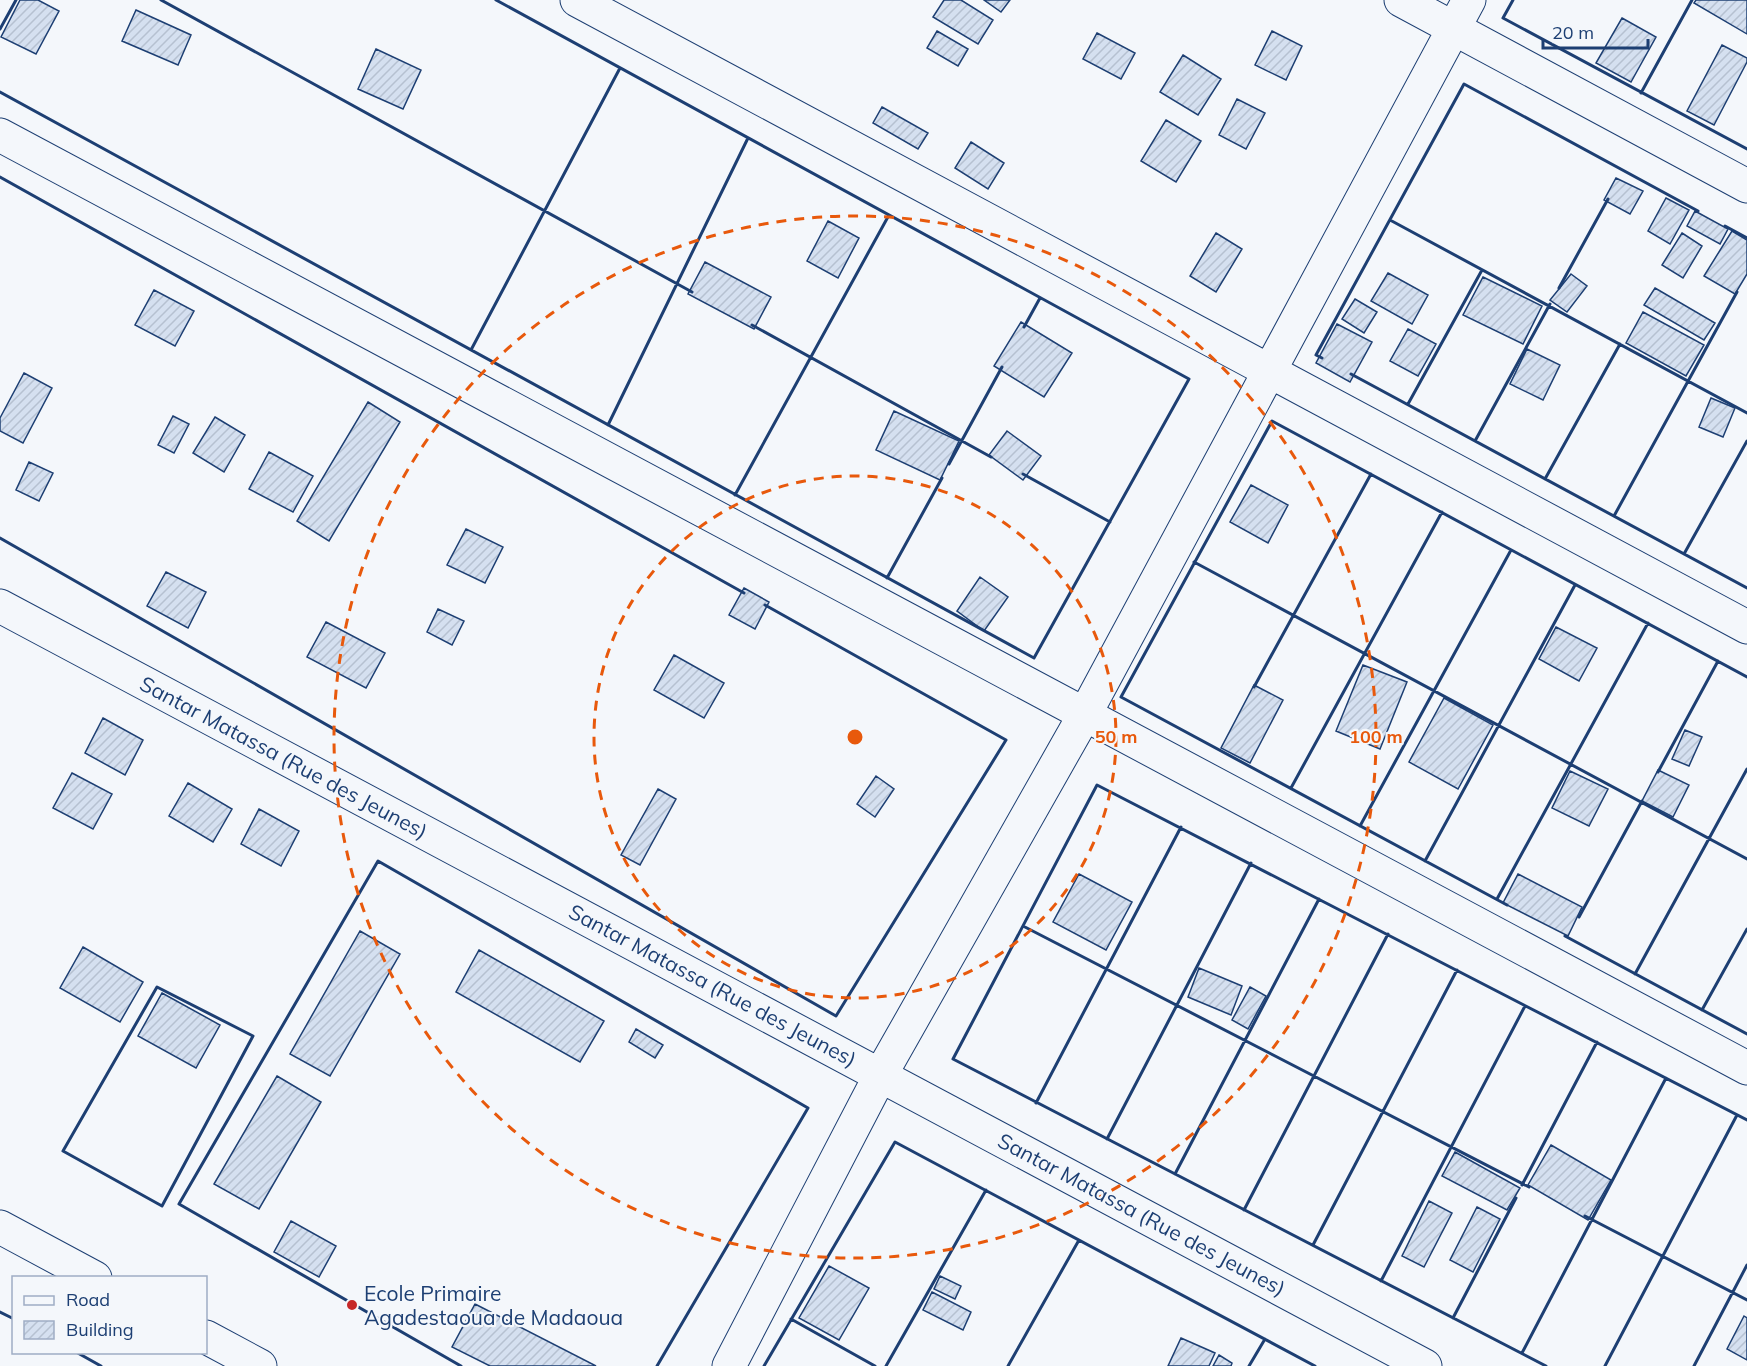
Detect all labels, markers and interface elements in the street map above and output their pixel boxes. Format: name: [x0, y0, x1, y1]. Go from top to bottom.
scale bar: [1543, 12, 1648, 50]
text: 20 m: [1552, 21, 1594, 44]
street label: Santar Matassa (Rue des Jeunes): [136, 670, 432, 844]
text: 50 m: [1095, 725, 1137, 748]
text: 100 m: [1349, 725, 1403, 748]
centre of rings: [845, 727, 865, 747]
street label: Santar Matassa (Rue des Jeunes): [565, 898, 861, 1072]
street label: Santar Matassa (Rue des Jeunes): [994, 1127, 1290, 1301]
legend: [12, 1276, 207, 1354]
place label: Ecole Primaire Agadestaoua de Madaoua: [364, 1280, 623, 1330]
text: Road: [66, 1288, 110, 1311]
marker: Ecole Primaire Agadestaoua de Madaoua: [345, 1298, 359, 1312]
text: Building: [66, 1318, 134, 1341]

